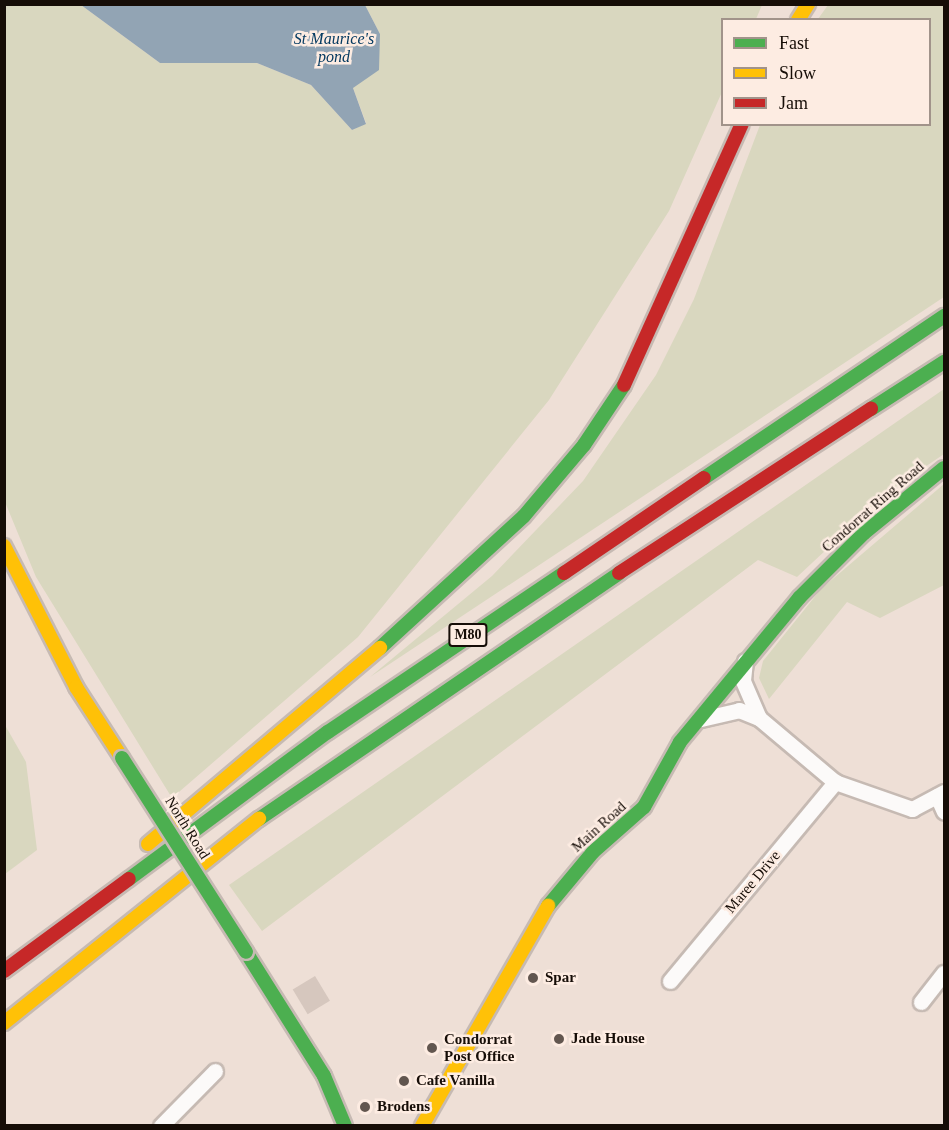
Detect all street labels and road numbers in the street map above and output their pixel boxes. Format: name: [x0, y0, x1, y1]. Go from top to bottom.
street label: Condorrat Ring Road: [818, 458, 928, 556]
road number: M80: [447, 624, 489, 646]
street label: North Road: [161, 793, 213, 863]
street label: Main Road: [568, 798, 630, 856]
street label: Maree Drive: [722, 847, 784, 917]

